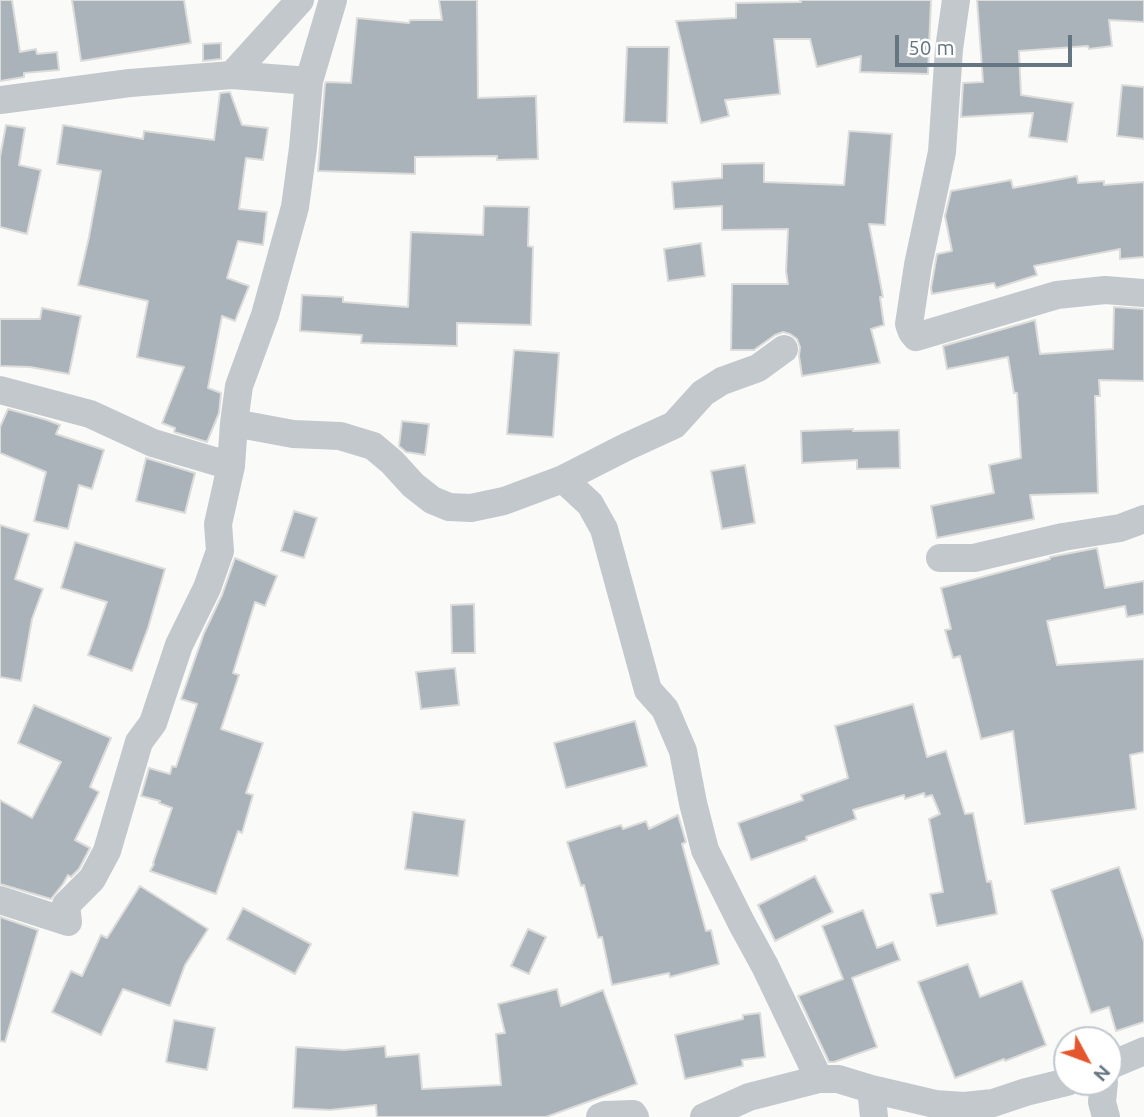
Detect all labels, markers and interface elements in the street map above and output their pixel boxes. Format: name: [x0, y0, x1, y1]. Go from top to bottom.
scale bar: [899, 21, 1076, 65]
text: 50 m: [908, 35, 955, 59]
north arrow: [1053, 1026, 1123, 1096]
text: N: [1089, 1061, 1115, 1086]

